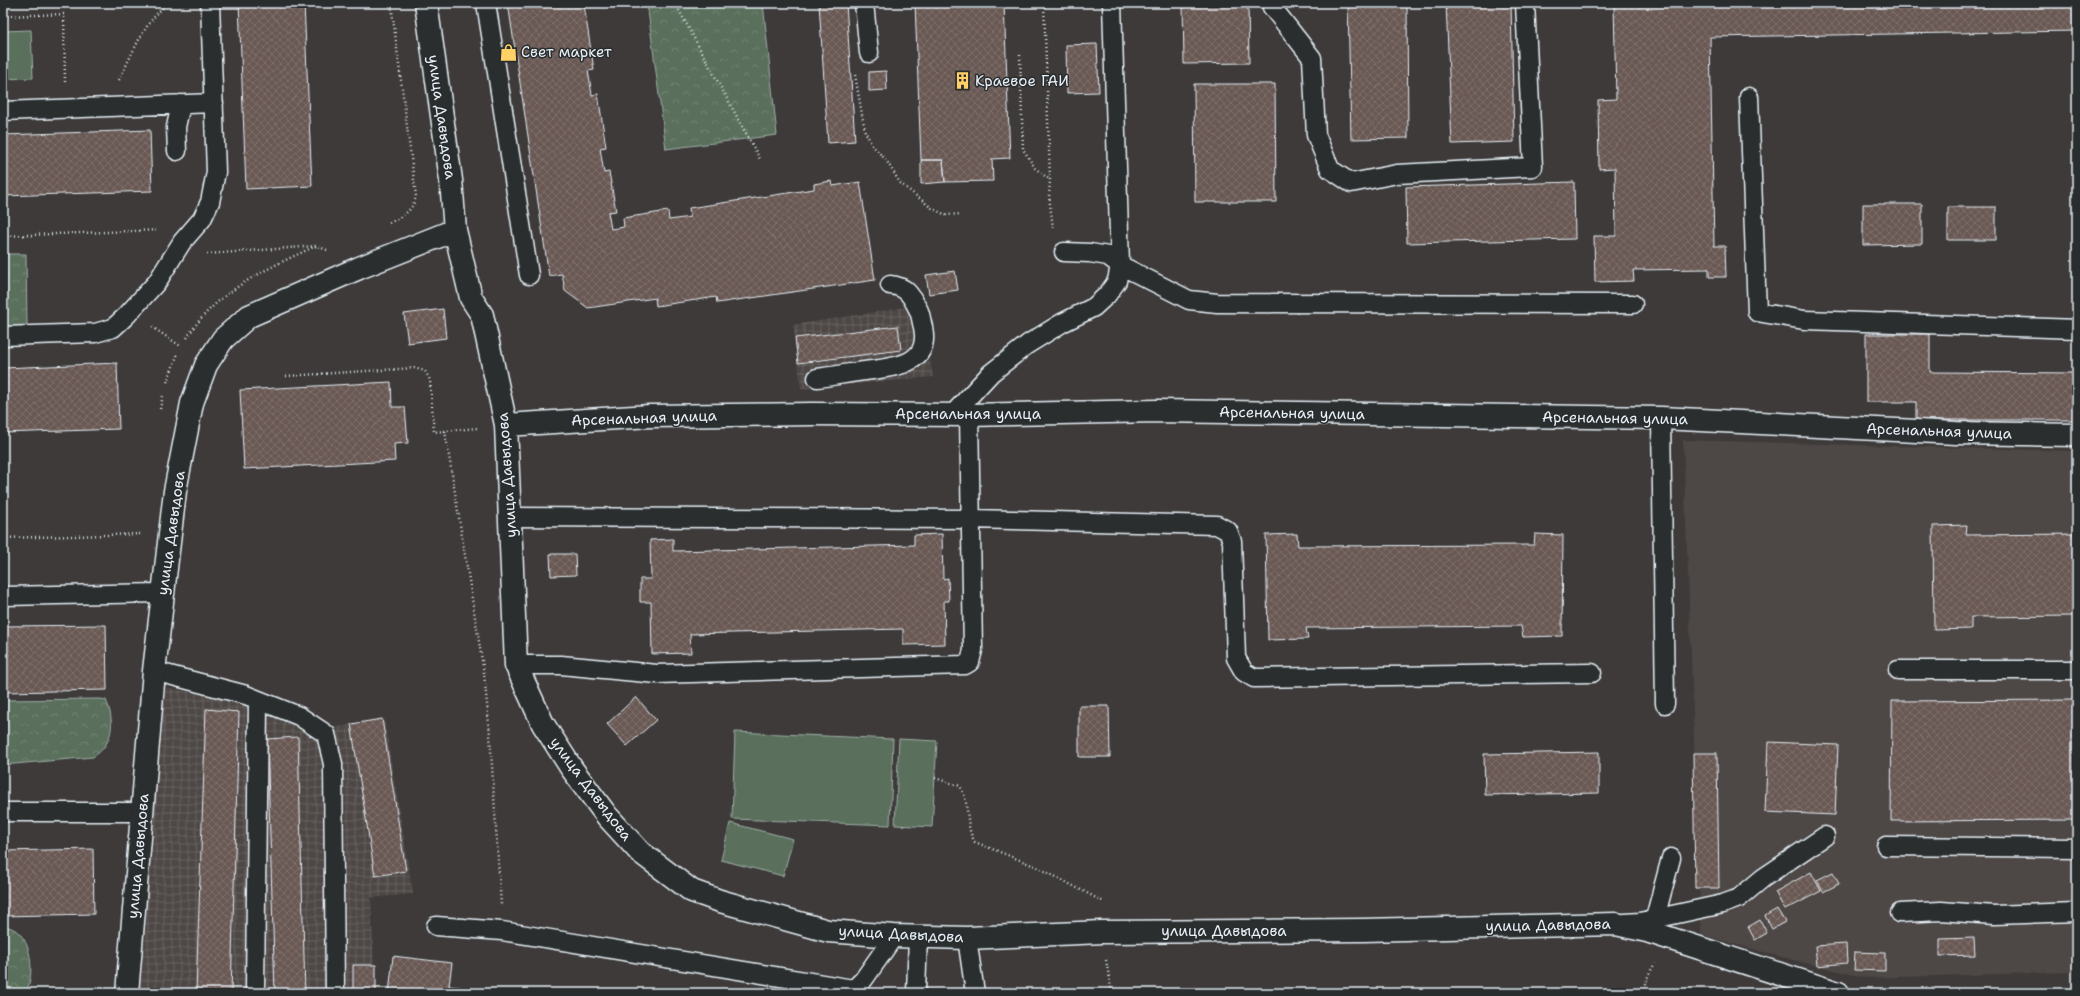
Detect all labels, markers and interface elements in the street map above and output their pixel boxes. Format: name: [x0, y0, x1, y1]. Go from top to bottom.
shop icon: Свет маркет: [498, 42, 518, 62]
place label: Свет маркет: [521, 42, 612, 62]
street label: улица Давыдова: [423, 54, 461, 181]
building icon: Краевое ГАИ: [952, 71, 972, 91]
place label: Краевое ГАИ: [975, 71, 1069, 91]
street label: Арсенальная улица: [1219, 402, 1366, 424]
street label: Арсенальная улица: [895, 404, 1042, 424]
street label: Арсенальная улица: [571, 405, 718, 431]
street label: Арсенальная улица: [1542, 407, 1689, 429]
street label: улица Давыдова: [493, 411, 521, 538]
street label: Арсенальная улица: [1866, 418, 2013, 444]
street label: улица Давыдова: [152, 469, 190, 596]
street label: улица Давыдова: [545, 733, 637, 846]
street label: улица Давыдова: [123, 792, 153, 919]
street label: улица Давыдова: [1485, 914, 1612, 936]
street label: улица Давыдова: [838, 921, 965, 947]
street label: улица Давыдова: [1161, 921, 1287, 941]

